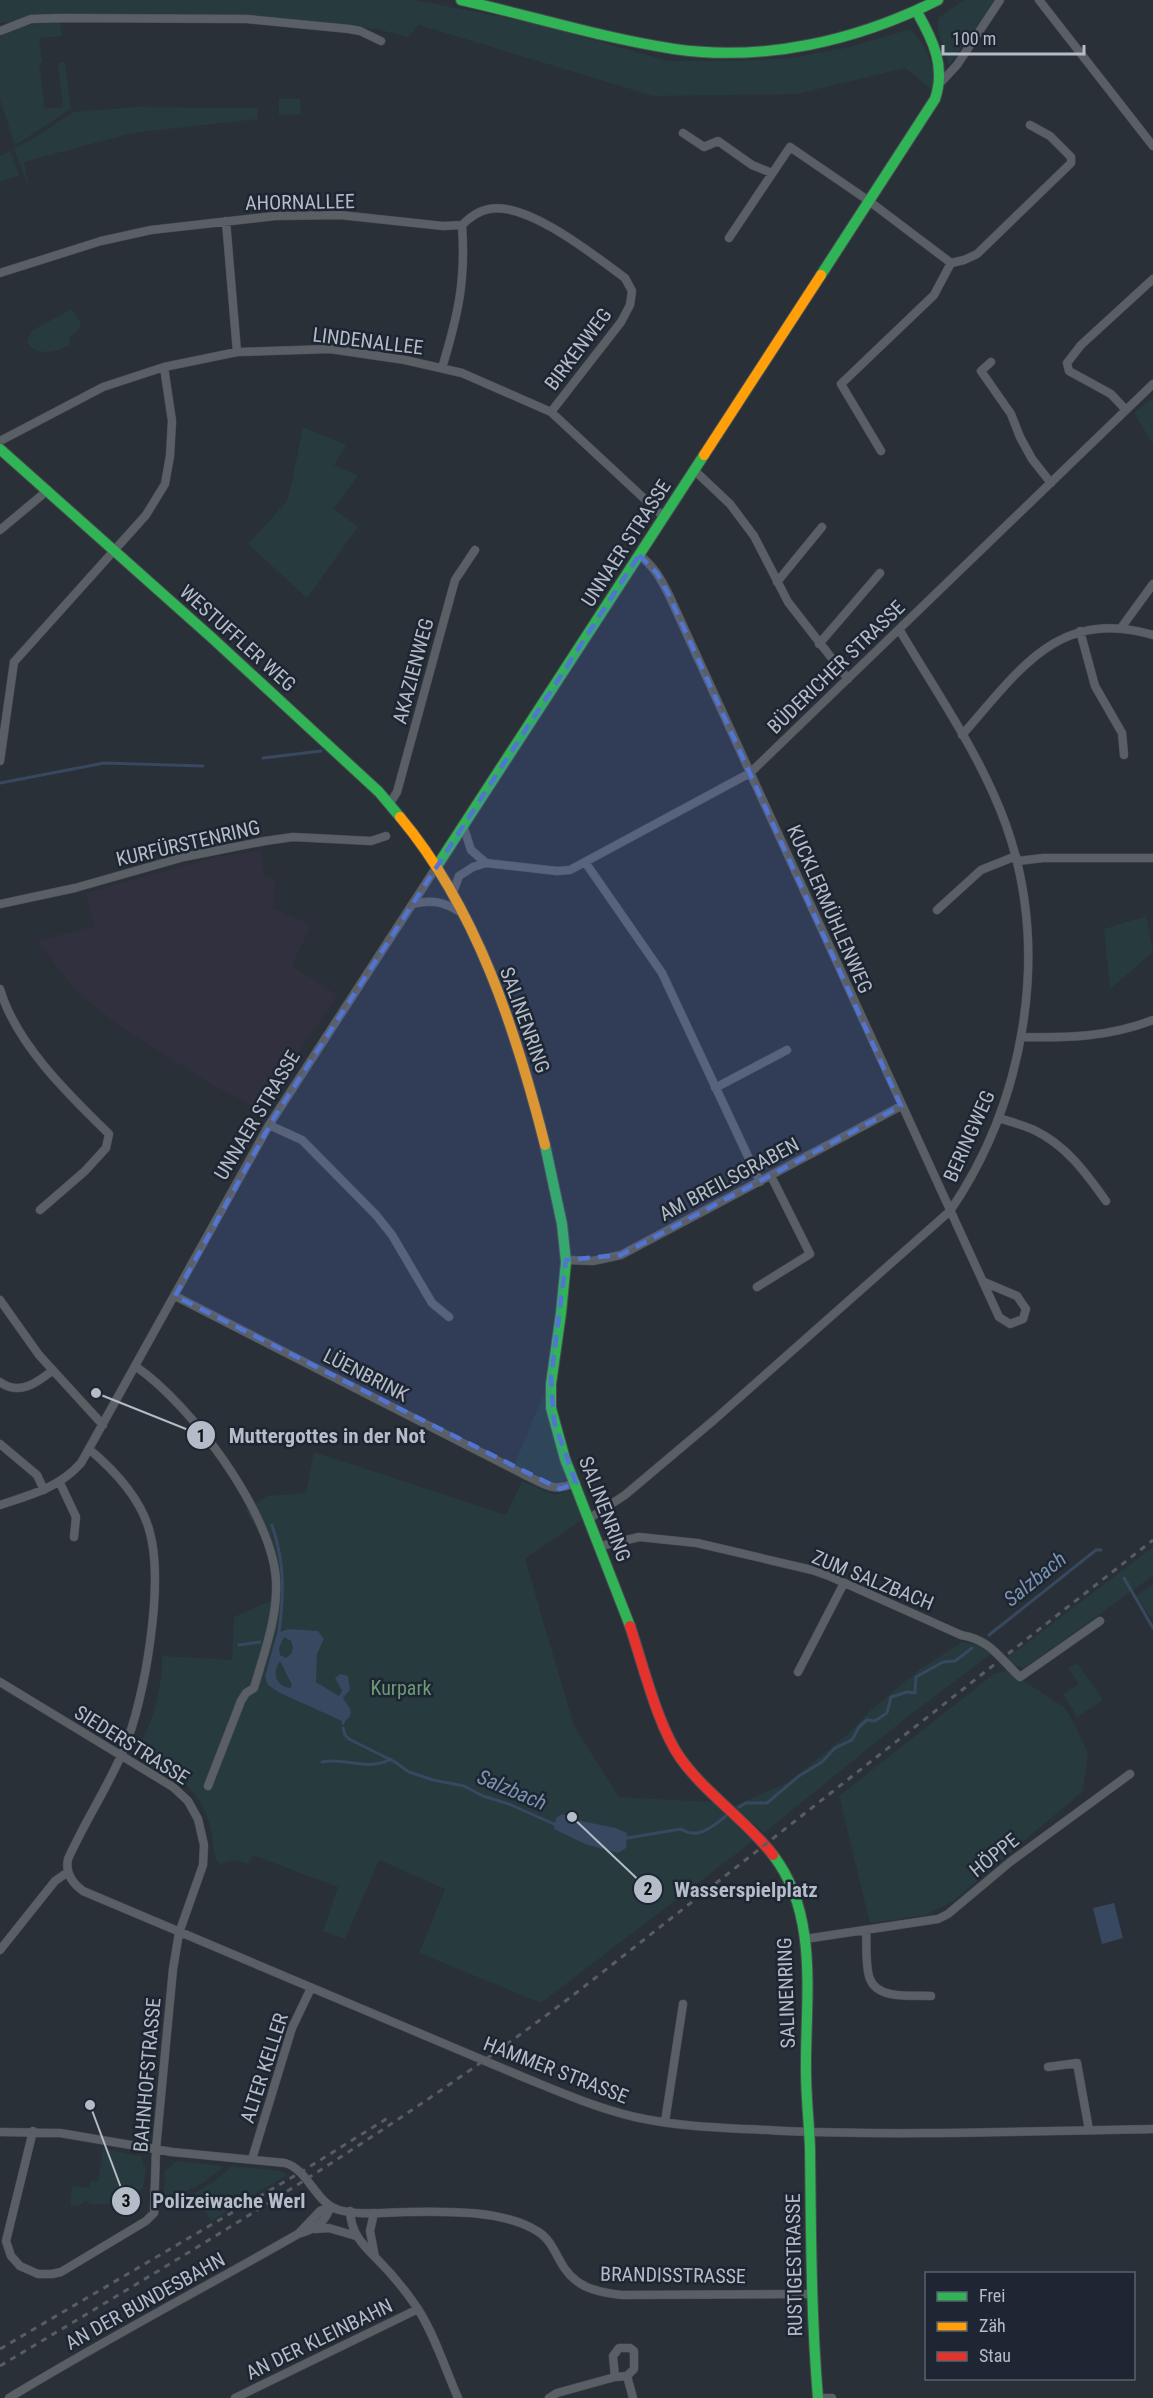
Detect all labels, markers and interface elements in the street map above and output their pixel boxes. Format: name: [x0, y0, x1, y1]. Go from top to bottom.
scale bar: [943, 18, 1084, 56]
text: 100 m: [952, 28, 996, 49]
street label: AHORNALLEE: [245, 189, 355, 215]
street label: BIRKENWEG: [539, 303, 617, 395]
street label: LINDENALLEE: [311, 322, 425, 360]
street label: UNNAER STRASSE: [576, 475, 676, 611]
street label: WESTUFFLER WEG: [175, 580, 301, 696]
street label: BÜDERICHER STRASSE: [762, 595, 910, 739]
street label: AKAZIENWEG: [387, 615, 439, 727]
street label: KURFÜRSTENRING: [114, 815, 262, 871]
street label: KUCKLERMÜHLENWEG: [782, 821, 878, 997]
street label: SALINENRING: [495, 964, 555, 1076]
street label: UNNAER STRASSE: [209, 1046, 305, 1184]
street label: BERINGWEG: [938, 1086, 1000, 1186]
street label: AM BREILSGRABEN: [655, 1132, 803, 1226]
street label: LÜENBRINK: [319, 1343, 413, 1407]
callout: Muttergottes in der Not: [186, 1416, 437, 1455]
text: Muttergottes in der Not: [229, 1424, 425, 1448]
text: 1: [196, 1425, 206, 1446]
street label: SALINENRING: [574, 1453, 636, 1565]
street label: ZUM SALZBACH: [809, 1545, 937, 1615]
water label: Salzbach: [999, 1547, 1071, 1611]
park label: Kurpark: [371, 1676, 432, 1700]
street label: SIEDERSTRASSE: [70, 1700, 194, 1790]
water label: Salzbach: [474, 1765, 550, 1815]
street label: HÖPPE: [964, 1828, 1024, 1882]
callout: Wasserspielplatz: [633, 1870, 830, 1909]
text: 2: [643, 1878, 653, 1899]
text: Wasserspielplatz: [674, 1878, 818, 1902]
street label: SALINENRING: [772, 1937, 800, 2049]
street label: BAHNHOFSTRASSE: [128, 1997, 166, 2153]
street label: ALTER KELLER: [235, 2010, 293, 2126]
street label: HAMMER STRASSE: [480, 2031, 632, 2109]
callout: Polizeiwache Werl: [111, 2181, 318, 2220]
text: Polizeiwache Werl: [152, 2189, 306, 2213]
text: 3: [121, 2190, 131, 2211]
street label: RUSTIGESTRASSE: [781, 2193, 807, 2337]
street label: AN DER BUNDESBAHN: [61, 2247, 229, 2355]
street label: BRANDISSTRASSE: [600, 2262, 746, 2288]
legend: [925, 2272, 1135, 2380]
text: Frei: [979, 2285, 1005, 2306]
street label: AN DER KLEINBAHN: [242, 2293, 396, 2385]
text: Zäh: [979, 2315, 1006, 2336]
text: Stau: [979, 2345, 1011, 2366]

